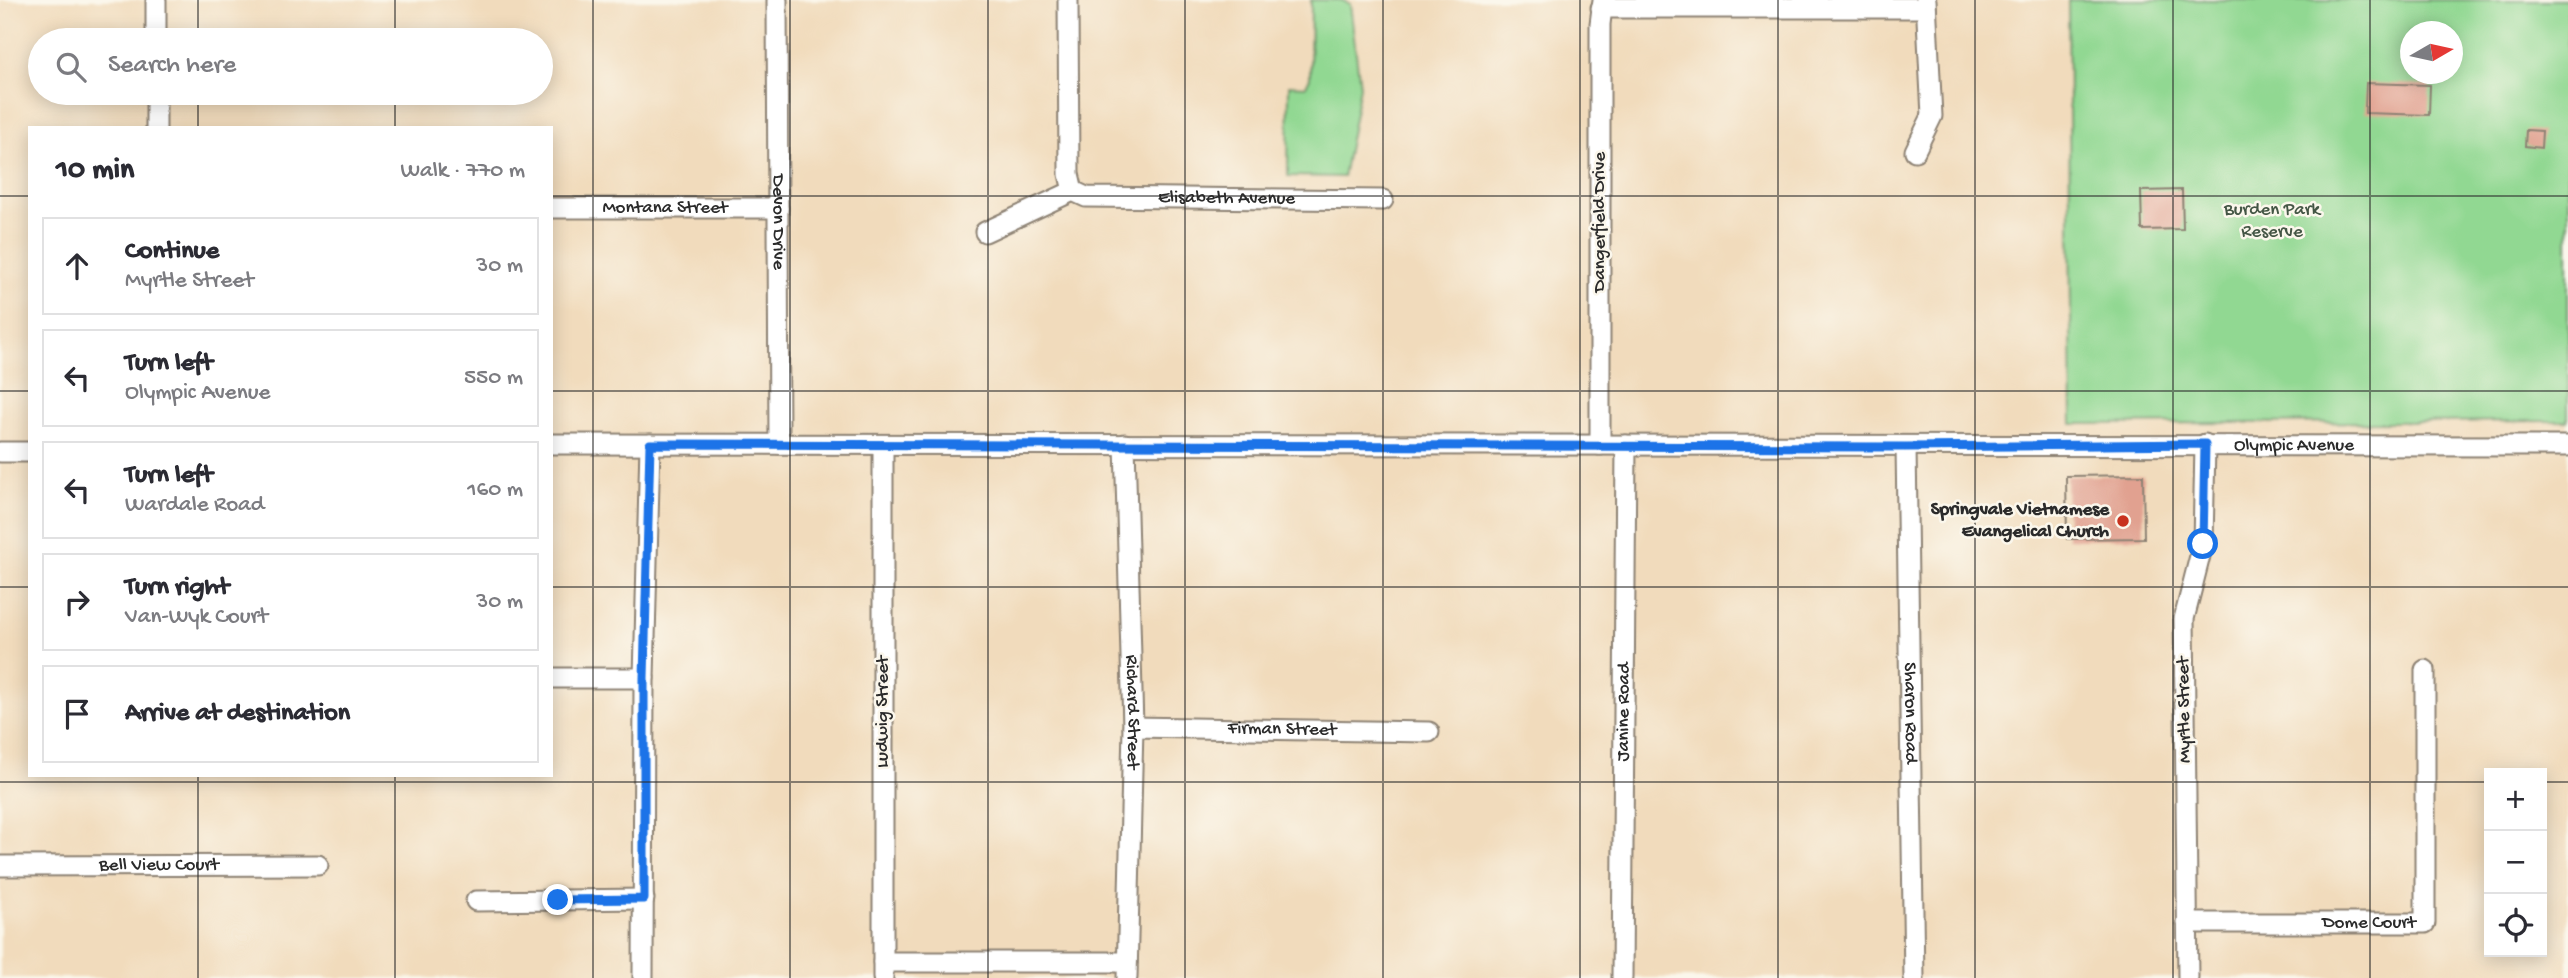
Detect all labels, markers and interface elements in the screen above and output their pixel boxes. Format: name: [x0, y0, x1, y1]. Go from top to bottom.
north arrow: [2400, 21, 2463, 84]
search box: [28, 28, 553, 105]
icon: search: [52, 48, 90, 86]
text: Search here: [108, 51, 236, 82]
street label: Dangerfield Drive: [1589, 152, 1612, 294]
text: 10 min: [56, 154, 134, 189]
text: Walk · 770 m: [400, 158, 525, 185]
street label: Devon Drive: [766, 172, 790, 270]
street label: Elisabeth Avenue: [1158, 186, 1296, 211]
street label: Montana Street: [602, 197, 730, 220]
park label: Burden Park Reserve: [2223, 199, 2322, 244]
text: Continue: [125, 237, 219, 268]
icon: ahead: [58, 247, 96, 285]
text: 30 m: [476, 253, 523, 280]
text: Myrtle Street: [125, 268, 254, 295]
text: Turn left: [125, 349, 213, 380]
icon: left: [58, 359, 96, 397]
text: 550 m: [464, 365, 523, 392]
text: Olympic Avenue: [125, 380, 270, 407]
street label: Olympic Avenue: [2234, 434, 2354, 457]
text: Turn left: [125, 461, 213, 492]
icon: left: [58, 471, 96, 509]
text: 160 m: [467, 477, 523, 504]
text: Wardale Road: [125, 492, 264, 519]
place label: Springvale Vietnamese Evangelical Church: [1931, 499, 2110, 544]
marker: Springvale Vietnamese Evangelical Church: [2115, 513, 2131, 529]
route start: [2187, 528, 2218, 559]
text: Turn right: [125, 573, 229, 604]
icon: right: [58, 583, 96, 621]
text: 30 m: [476, 589, 523, 616]
text: Van-Wyk Court: [125, 604, 268, 631]
street label: Ludwig Street: [872, 654, 895, 768]
street label: Richard Street: [1119, 654, 1145, 772]
street label: Myrtle Street: [2173, 654, 2197, 763]
street label: Janine Road: [1612, 661, 1636, 761]
street label: Sharon Road: [1898, 662, 1922, 766]
icon: arrive: [58, 695, 96, 733]
text: Arrive at destination: [125, 699, 350, 730]
street label: Firman Street: [1226, 717, 1339, 742]
map controls: [2484, 768, 2547, 957]
button: +: [2484, 768, 2547, 831]
button: −: [2484, 831, 2547, 894]
street label: Bell View Court: [98, 854, 221, 877]
route end: [542, 884, 573, 915]
button: locate: [2484, 894, 2547, 957]
street label: Dome Court: [2320, 912, 2418, 935]

